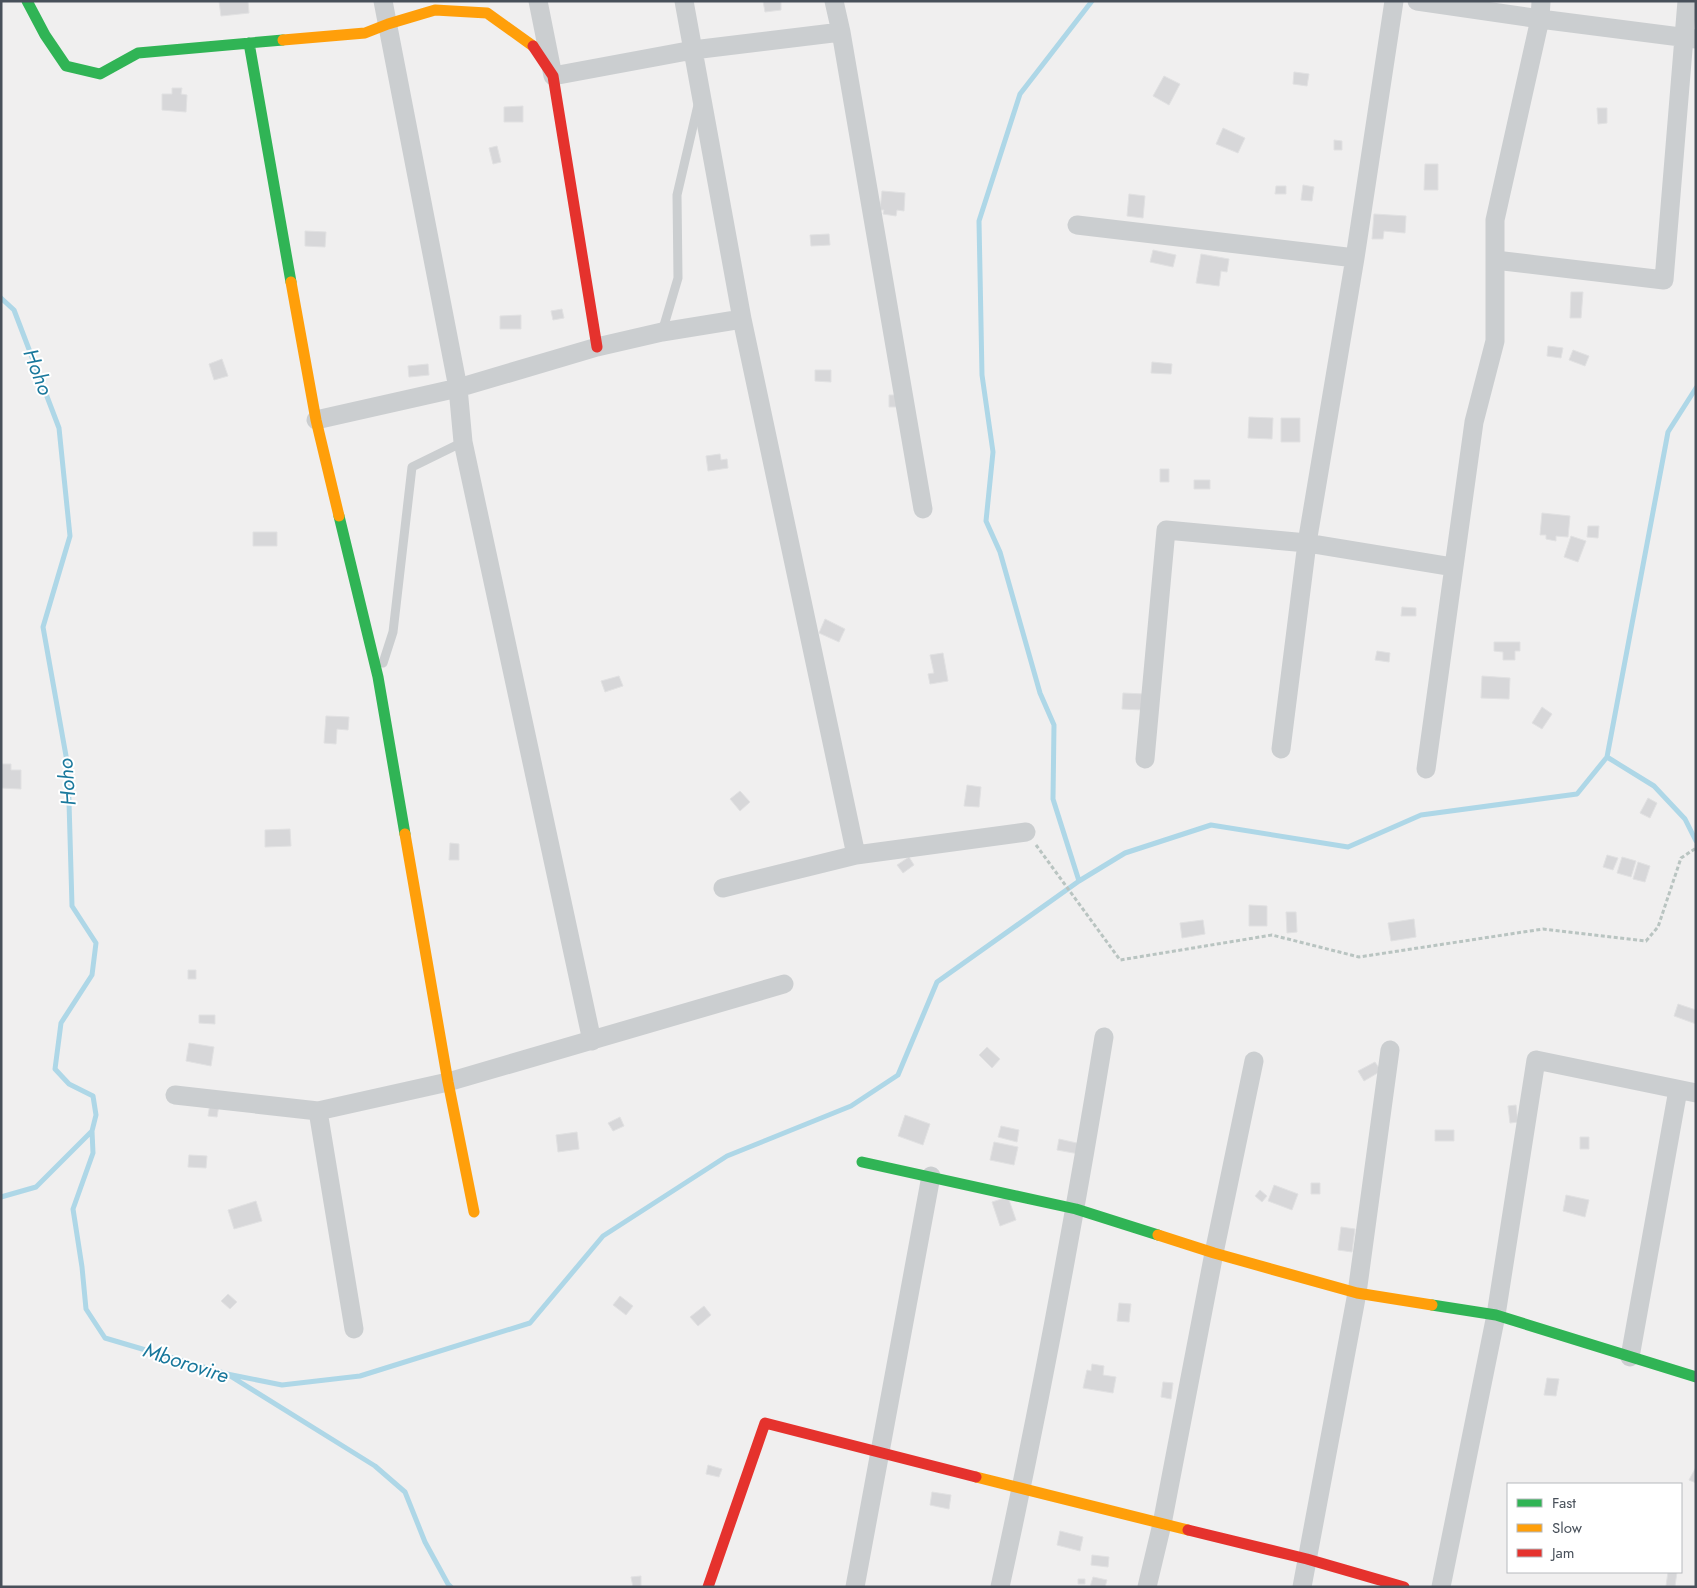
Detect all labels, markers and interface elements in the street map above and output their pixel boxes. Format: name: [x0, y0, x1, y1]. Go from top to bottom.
water label: Hoho: [15, 344, 61, 400]
water label: Hoho: [50, 757, 84, 807]
water label: Mborovire: [139, 1335, 233, 1391]
legend: [1507, 1483, 1682, 1573]
text: Fast: [1552, 1492, 1576, 1514]
text: Slow: [1552, 1517, 1583, 1539]
text: Jam: [1550, 1542, 1575, 1564]

